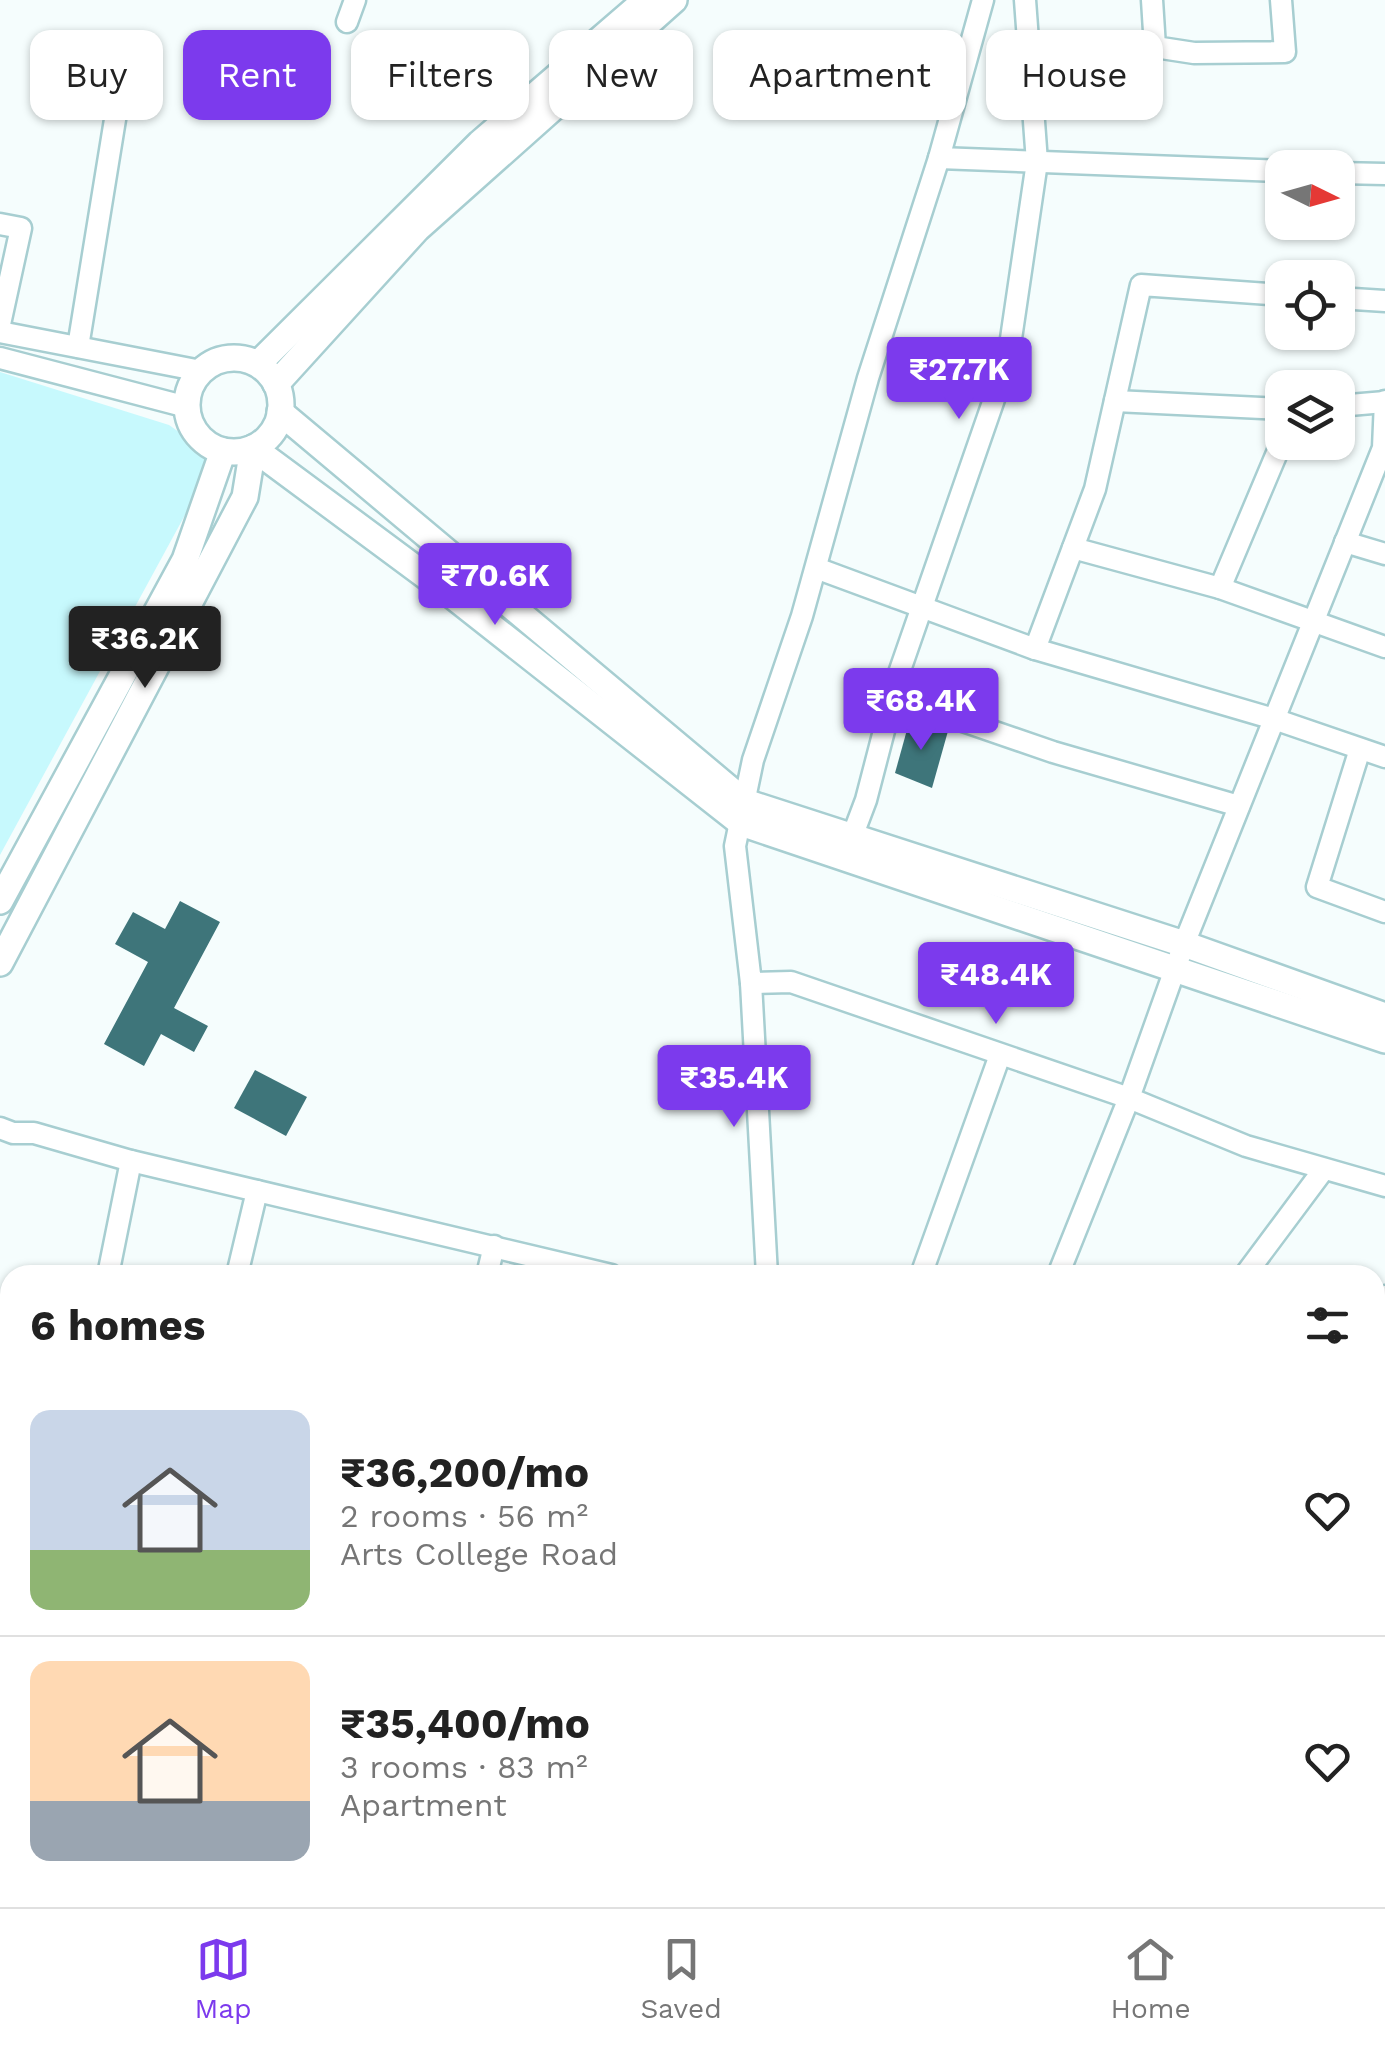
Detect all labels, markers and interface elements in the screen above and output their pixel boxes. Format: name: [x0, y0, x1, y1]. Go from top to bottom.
chip: Buy: [30, 30, 163, 120]
chip: Rent: [183, 30, 331, 120]
chip: Filters: [351, 30, 529, 120]
chip: New: [549, 30, 693, 120]
chip: Apartment: [713, 30, 966, 120]
chip: House: [986, 30, 1163, 120]
north arrow: [1265, 150, 1355, 240]
map controls: [1265, 150, 1355, 460]
button: locate: [1265, 260, 1355, 350]
pin: ₹27.7K: [878, 337, 1040, 422]
text: ₹27.7K: [909, 350, 1009, 388]
button: layers: [1265, 370, 1355, 460]
pin: ₹70.6K: [414, 543, 576, 628]
text: ₹70.6K: [440, 556, 550, 594]
pin: ₹36.2K: [64, 606, 226, 691]
text: ₹36.2K: [91, 619, 199, 657]
pin: ₹68.4K: [840, 668, 1002, 753]
text: ₹68.4K: [865, 681, 977, 719]
pin: ₹48.4K: [915, 942, 1077, 1027]
text: ₹48.4K: [940, 955, 1052, 993]
pin: ₹35.4K: [653, 1045, 815, 1130]
text: ₹35.4K: [680, 1058, 788, 1096]
icon: filters: [1300, 1298, 1355, 1353]
text: 6 homes: [30, 1301, 205, 1350]
text: ₹36,200/mo: [340, 1448, 589, 1497]
icon: home: [110, 1450, 230, 1570]
icon: heart: [1300, 1483, 1355, 1538]
text: 2 rooms · 56 m²: [340, 1497, 588, 1535]
text: Arts College Road: [340, 1535, 618, 1573]
text: ₹35,400/mo: [340, 1699, 590, 1748]
icon: home: [110, 1701, 230, 1821]
icon: heart: [1300, 1734, 1355, 1789]
text: 3 rooms · 83 m²: [340, 1748, 588, 1786]
text: Apartment: [340, 1786, 507, 1824]
tab: Map: [194, 1932, 252, 2025]
tab: Saved: [640, 1932, 722, 2025]
tab: Home: [1111, 1932, 1191, 2025]

